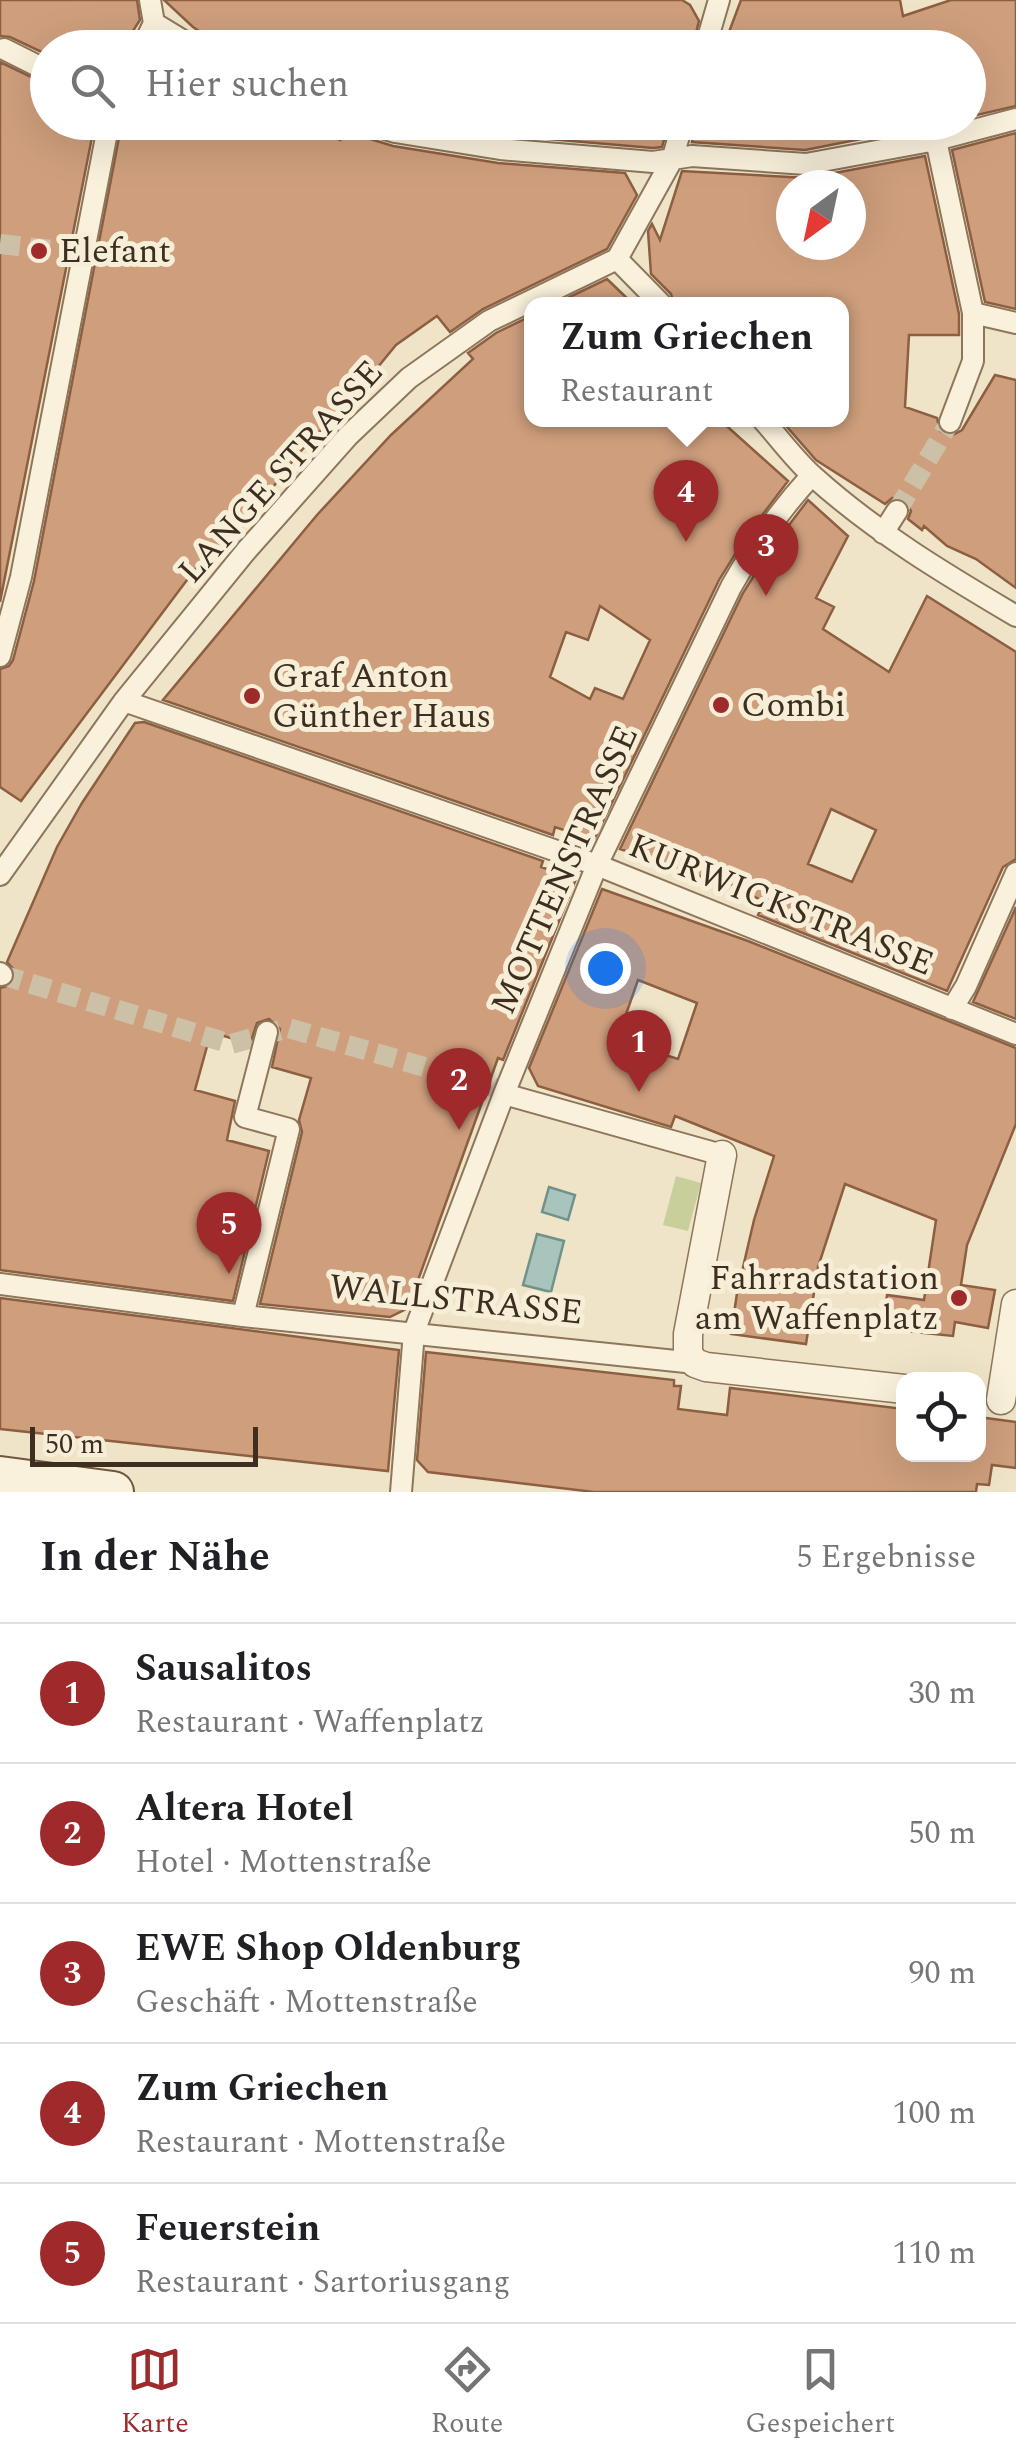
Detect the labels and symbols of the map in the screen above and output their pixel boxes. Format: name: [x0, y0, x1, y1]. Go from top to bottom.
north arrow: [776, 170, 866, 260]
place label: Elefant: [59, 225, 171, 278]
marker: Elefant: [28, 240, 50, 262]
street label: LANGE STRASSE: [166, 348, 396, 596]
pin: 4: [654, 460, 718, 542]
pin: 3: [734, 514, 798, 596]
place label: Graf Anton Günther Haus: [272, 650, 491, 743]
place label: Combi: [741, 679, 846, 732]
marker: Graf Anton Günther Haus: [241, 685, 263, 707]
marker: Combi: [710, 694, 732, 716]
street label: MOTTENSTRASSE: [477, 717, 653, 1023]
street label: KURWICKSTRASSE: [620, 820, 942, 990]
your location: [580, 943, 631, 994]
pin: 1: [606, 1010, 672, 1092]
pin: 2: [426, 1048, 492, 1130]
pin: 5: [196, 1192, 262, 1274]
place label: Fahrradstation am Waffenplatz: [695, 1252, 939, 1345]
street label: WALLSTRASSE: [327, 1260, 585, 1340]
marker: Fahrradstation am Waffenplatz: [948, 1287, 970, 1309]
scale bar: [30, 1422, 258, 1466]

